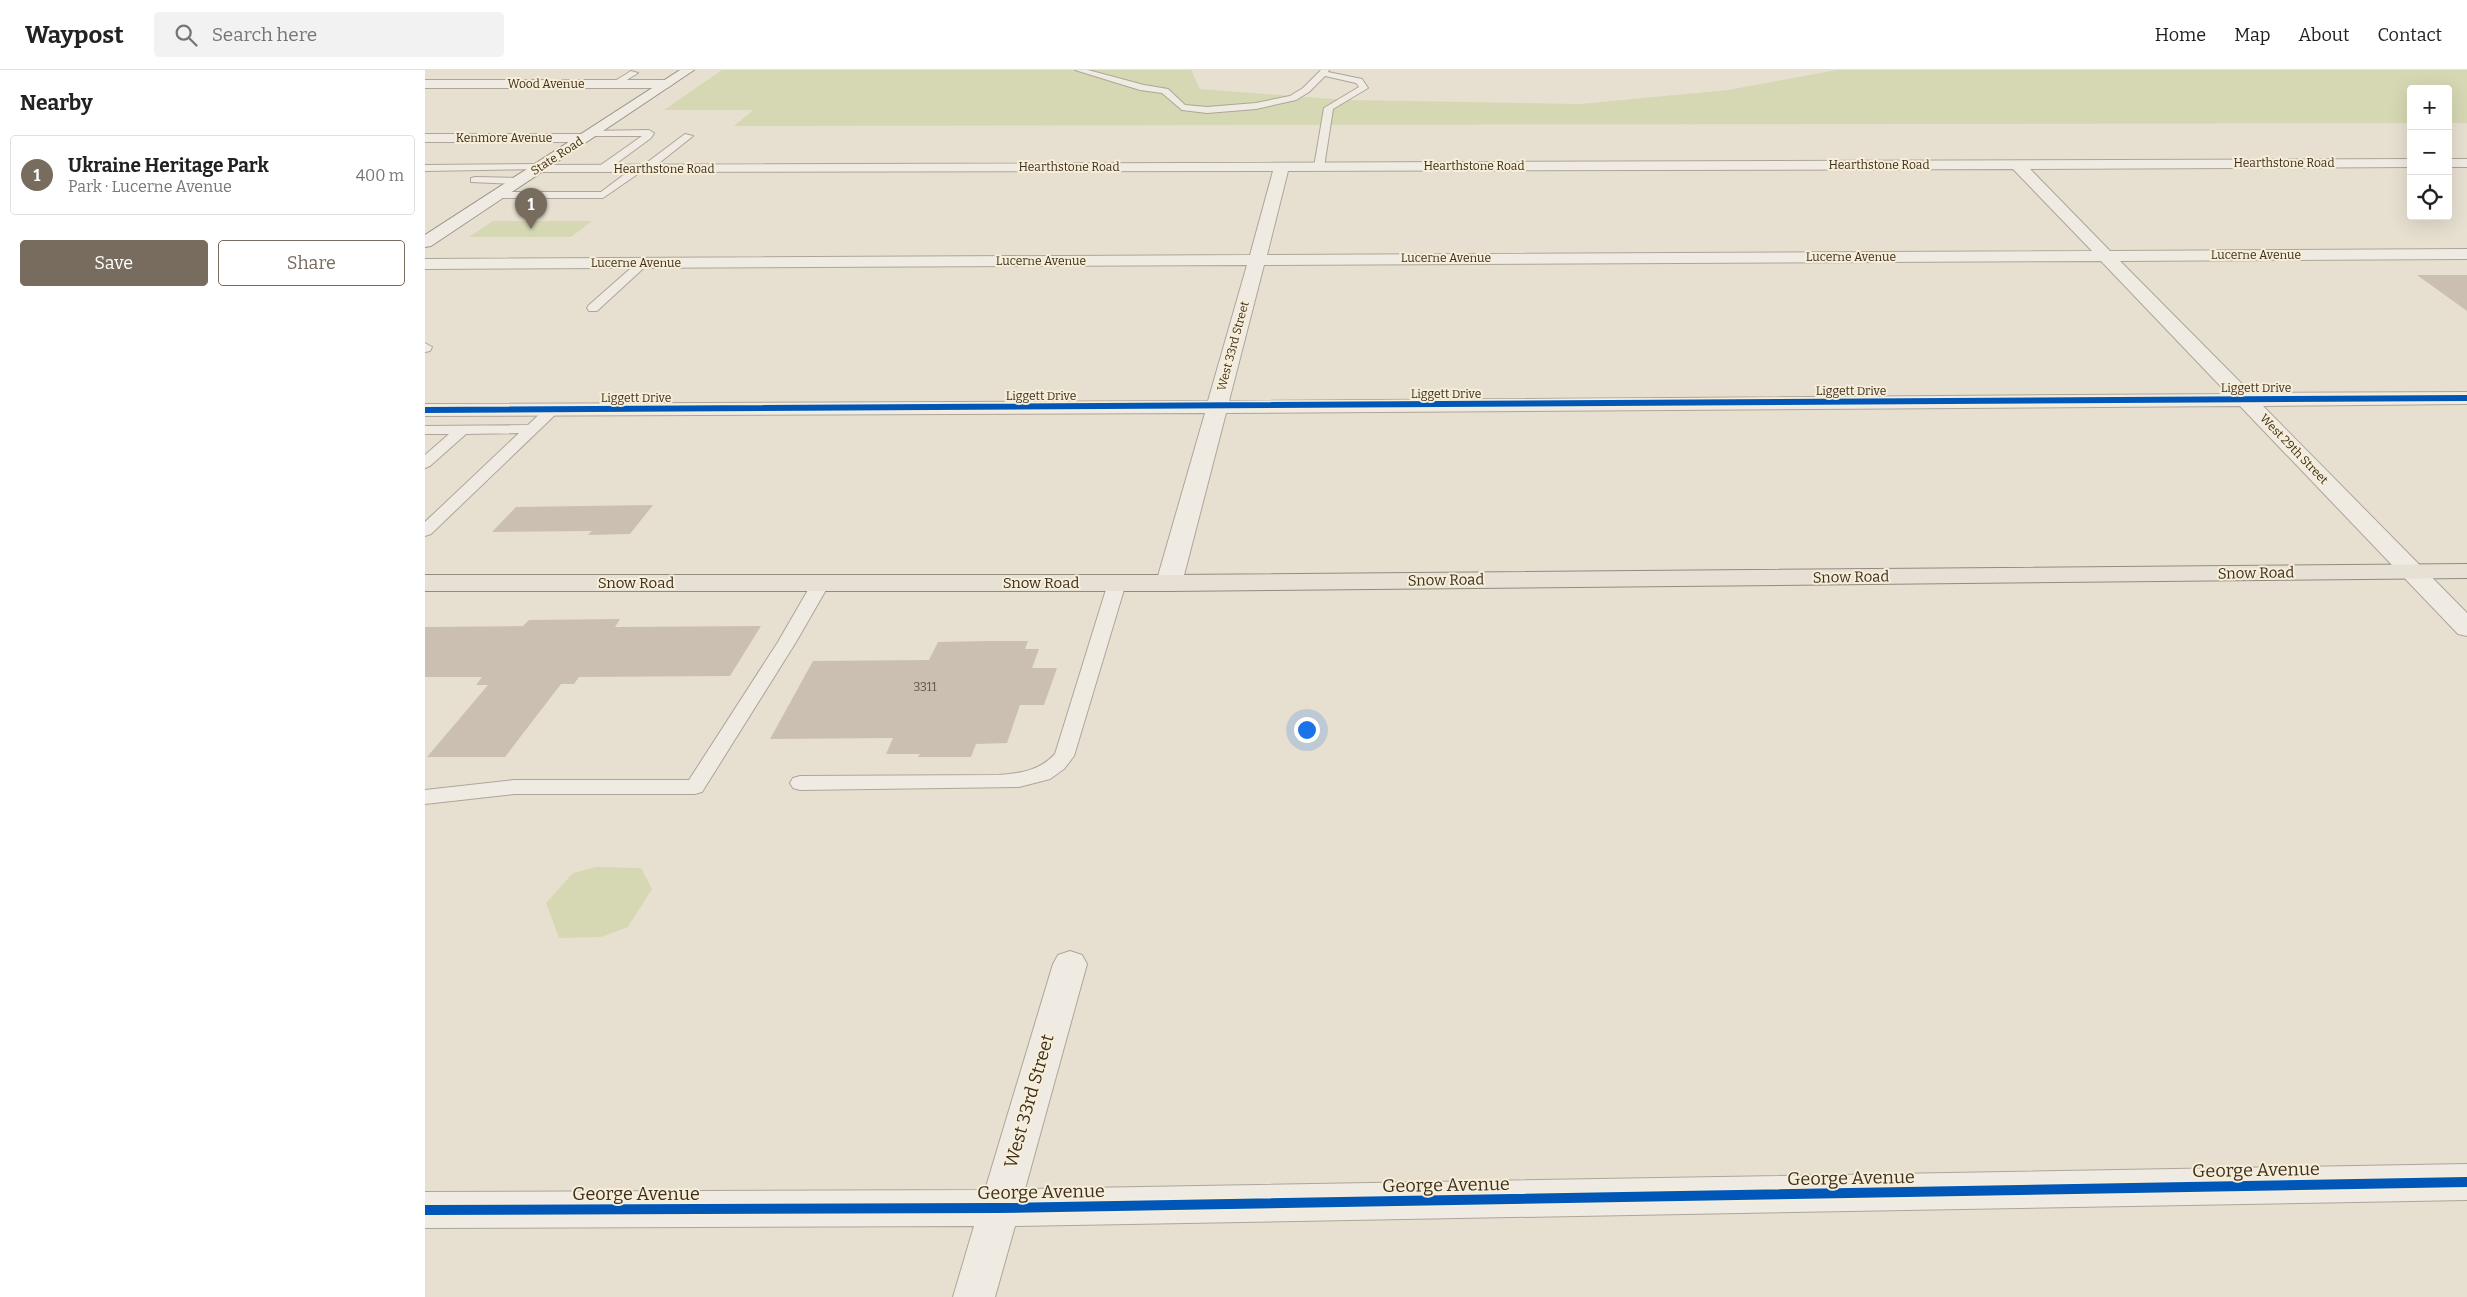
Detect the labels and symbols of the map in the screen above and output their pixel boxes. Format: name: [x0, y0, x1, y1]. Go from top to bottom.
street label: Wood Avenue: [508, 77, 584, 91]
street label: Kenmore Avenue: [456, 131, 552, 145]
street label: State Road: [528, 134, 586, 178]
street label: Hearthstone Road: [2233, 156, 2335, 170]
street label: Hearthstone Road: [1828, 158, 1930, 172]
street label: Hearthstone Road: [1423, 159, 1525, 173]
street label: Hearthstone Road: [1018, 160, 1120, 174]
street label: Hearthstone Road: [613, 162, 715, 176]
pin: 1: [515, 188, 547, 229]
street label: Lucerne Avenue: [2211, 248, 2301, 262]
street label: Lucerne Avenue: [1806, 250, 1896, 264]
street label: Lucerne Avenue: [1401, 251, 1491, 265]
street label: Lucerne Avenue: [996, 254, 1086, 268]
street label: Lucerne Avenue: [591, 256, 681, 270]
street label: West 33rd Street: [1214, 299, 1252, 392]
street label: Liggett Drive: [2221, 381, 2291, 395]
street label: Liggett Drive: [1816, 384, 1886, 398]
street label: Liggett Drive: [1411, 387, 1481, 401]
street label: Liggett Drive: [1006, 389, 1076, 403]
street label: Liggett Drive: [601, 391, 671, 405]
street label: West 29th Street: [2257, 411, 2331, 487]
street label: Snow Road: [2218, 563, 2295, 583]
street label: Snow Road: [1813, 567, 1890, 587]
street label: Snow Road: [1408, 570, 1485, 590]
street label: Snow Road: [598, 574, 674, 592]
street label: Snow Road: [1003, 574, 1079, 592]
house number: 3311: [913, 680, 937, 694]
your location: [1294, 717, 1320, 743]
street label: West 33rd Street: [999, 1031, 1059, 1170]
street label: George Avenue: [2192, 1158, 2320, 1182]
street label: George Avenue: [1787, 1166, 1915, 1190]
street label: George Avenue: [1382, 1173, 1510, 1197]
street label: George Avenue: [977, 1180, 1105, 1204]
street label: George Avenue: [572, 1183, 700, 1205]

